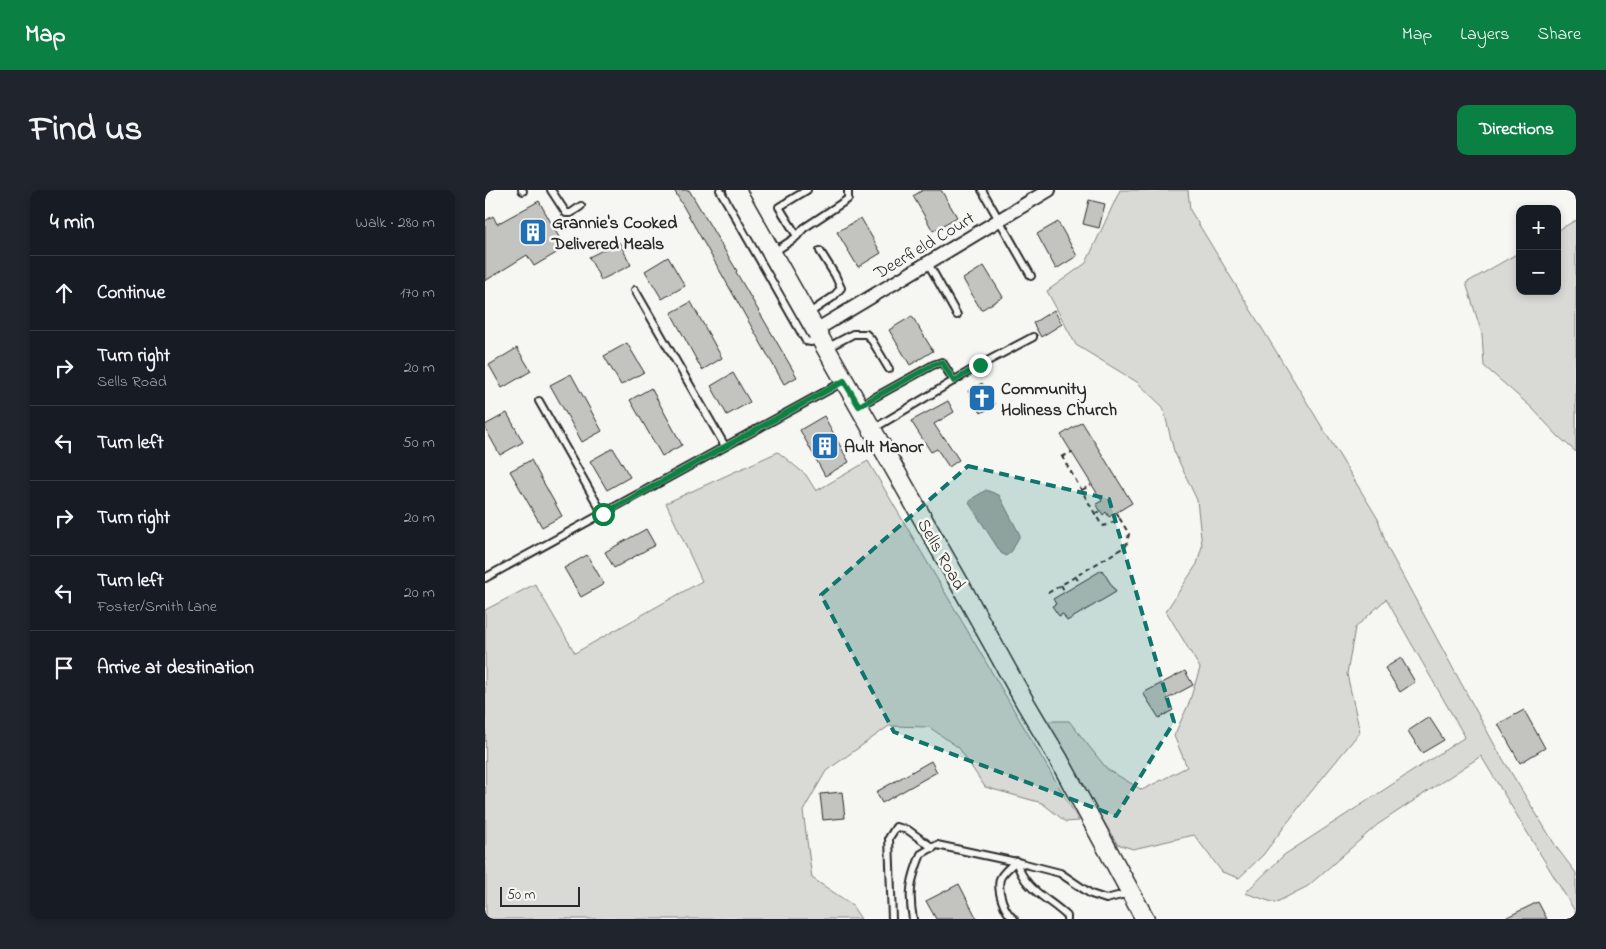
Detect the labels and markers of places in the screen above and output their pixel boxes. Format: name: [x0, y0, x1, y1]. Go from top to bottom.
place label: Grannie's Cooked Delivered Meals: [551, 211, 678, 258]
building icon: Grannie's Cooked Delivered Meals: [518, 217, 548, 247]
place label: Community Holiness Church: [1001, 377, 1118, 424]
church icon: Community Holiness Church: [967, 383, 997, 413]
building icon: Ault Manor: [810, 431, 840, 461]
place label: Ault Manor: [844, 435, 924, 461]

